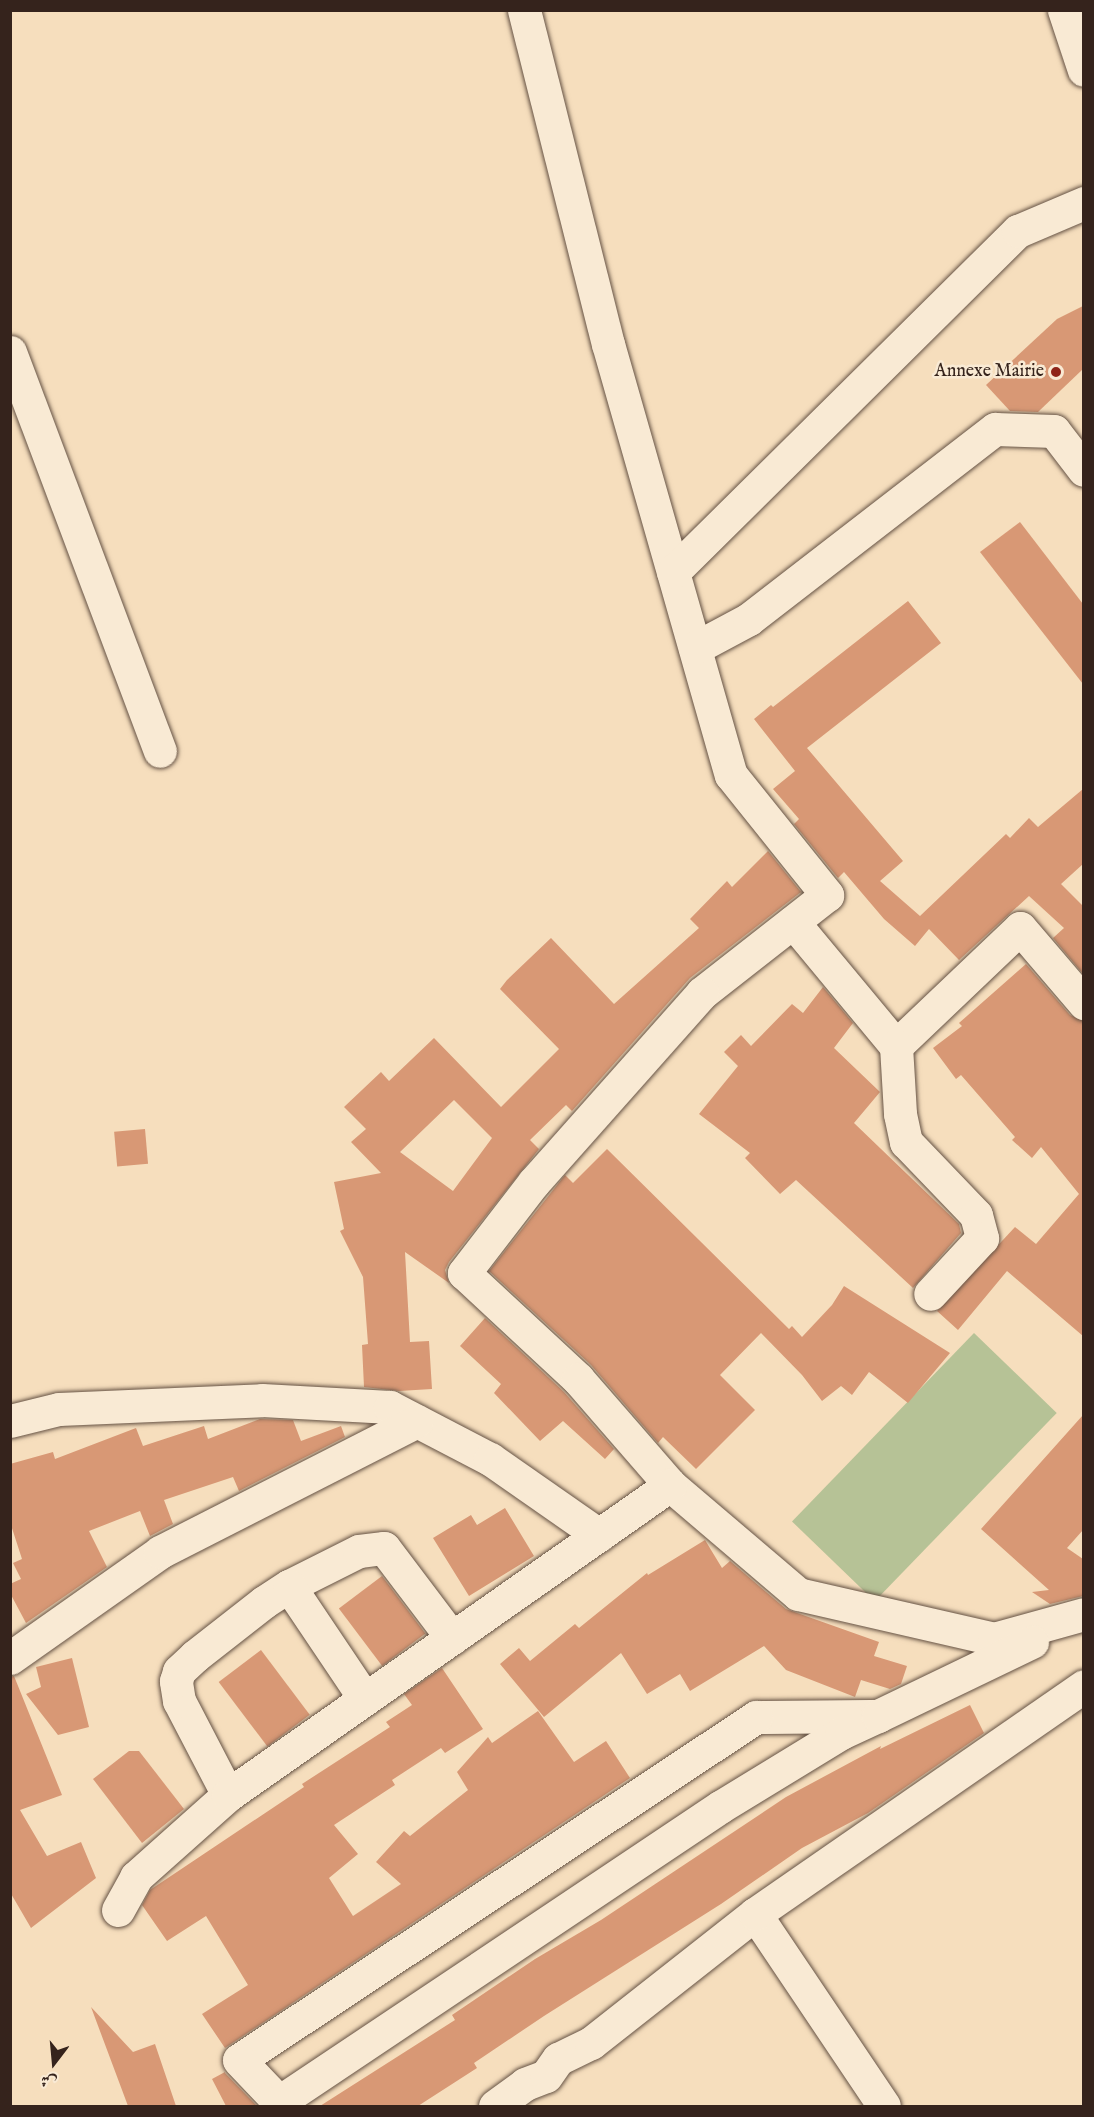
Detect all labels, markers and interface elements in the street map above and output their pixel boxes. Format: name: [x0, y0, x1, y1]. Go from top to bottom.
place label: Annexe Mairie: [934, 361, 1044, 383]
marker: Annexe Mairie: [1049, 365, 1063, 379]
north arrow: [24, 2033, 84, 2093]
text: ش: [39, 2069, 59, 2092]

